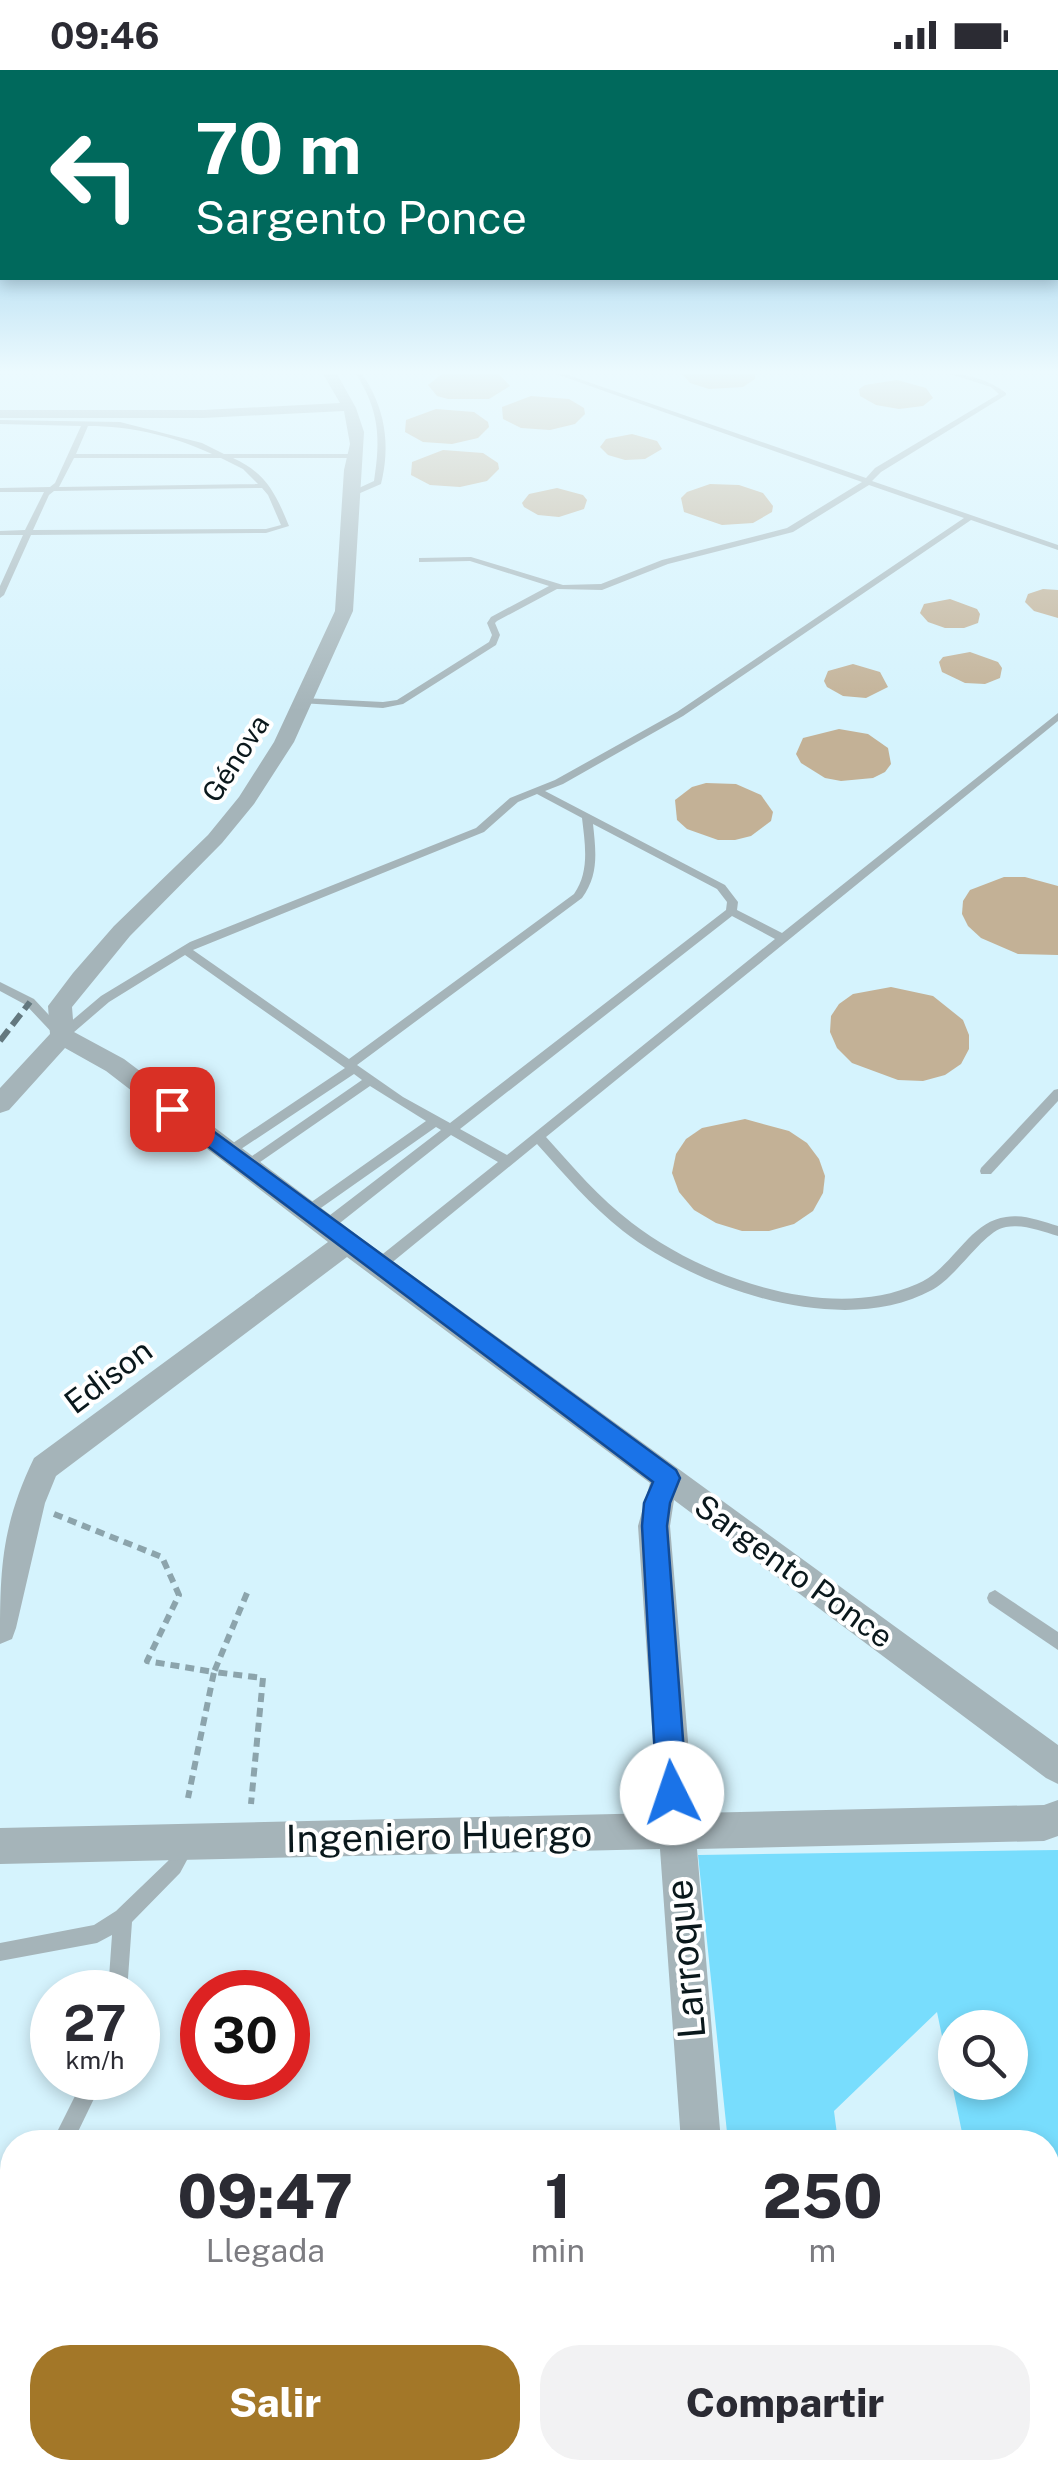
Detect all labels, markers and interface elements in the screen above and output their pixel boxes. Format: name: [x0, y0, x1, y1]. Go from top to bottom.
text: 09:46: [50, 13, 160, 58]
text: 70 m: [195, 107, 362, 190]
icon: left: [30, 110, 160, 240]
text: Sargento Ponce: [195, 191, 527, 244]
street label: Génova: [195, 708, 275, 808]
pin: [130, 1067, 215, 1152]
icon: arrive: [145, 1082, 200, 1137]
street label: Edison: [57, 1331, 159, 1421]
street label: Sargento Ponce: [688, 1487, 900, 1655]
position arrow: [620, 1741, 724, 1845]
street label: Ingeniero Huergo: [285, 1811, 593, 1861]
street label: Larroque: [656, 1878, 714, 2040]
speed limit sign: 30: [180, 1970, 310, 2100]
text: 27: [63, 1993, 127, 2052]
map controls: [938, 2010, 1028, 2100]
button: search: [938, 2010, 1028, 2100]
text: km/h: [66, 2045, 124, 2075]
text: 09:47: [177, 2161, 353, 2232]
text: 1: [545, 2161, 571, 2232]
text: 250: [762, 2161, 883, 2232]
text: Llegada: [206, 2232, 325, 2269]
text: min: [531, 2232, 585, 2269]
text: m: [809, 2232, 836, 2269]
button: Salir: [30, 2345, 520, 2460]
button: Compartir: [540, 2345, 1030, 2460]

